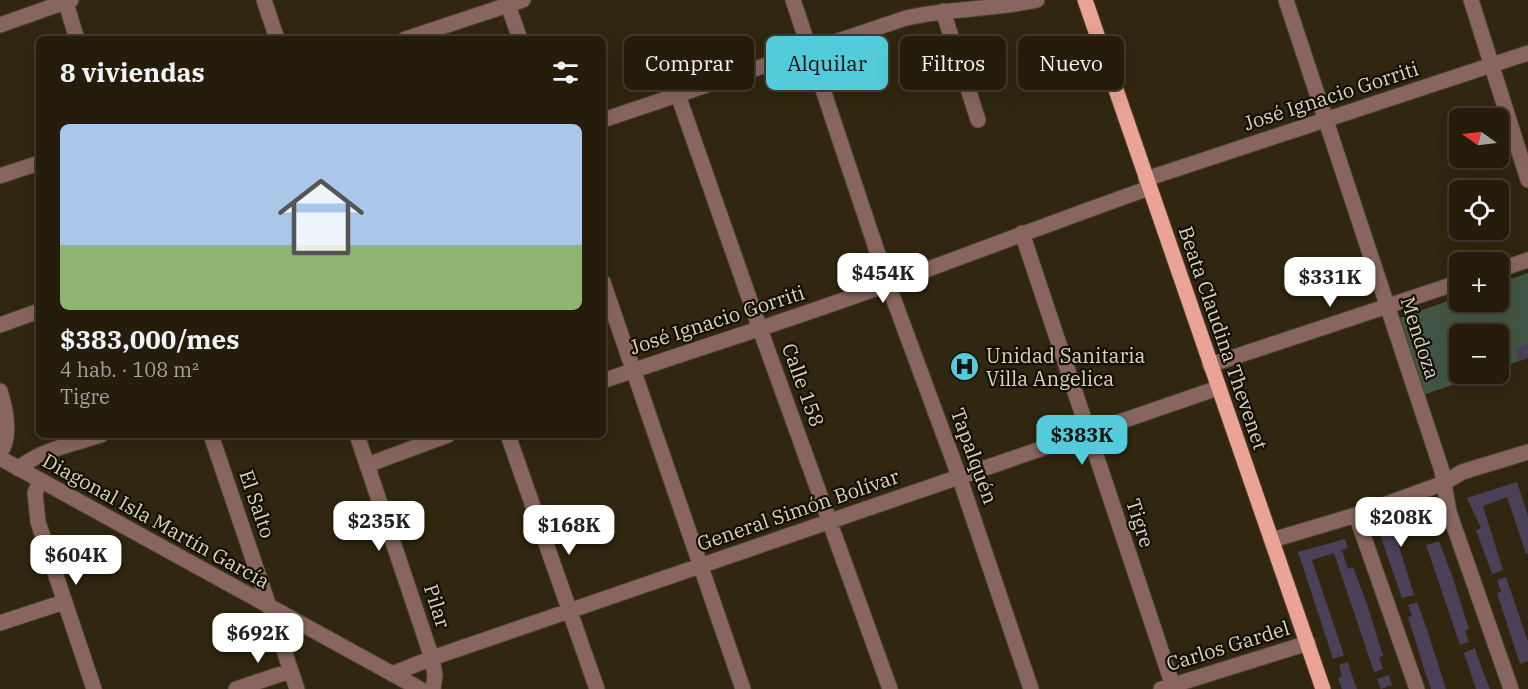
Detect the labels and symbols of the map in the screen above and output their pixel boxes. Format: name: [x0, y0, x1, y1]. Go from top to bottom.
street label: José Ignacio Gorriti: [1240, 54, 1422, 137]
north arrow: [1449, 108, 1509, 168]
street label: Beata Claudina Thevenet: [1173, 223, 1274, 453]
pin: $454K: [841, 253, 925, 304]
pin: $331K: [1288, 257, 1372, 308]
street label: José Ignacio Gorriti: [626, 278, 808, 361]
street label: Mendoza: [1394, 293, 1447, 383]
street label: Calle 158: [776, 339, 831, 430]
place label: Unidad Sanitaria Villa Angelica: [986, 342, 1146, 392]
hospital icon: Unidad Sanitaria Villa Angelica: [949, 351, 981, 383]
street label: Tapalquén: [945, 404, 1004, 508]
pin: $383K: [1040, 415, 1124, 466]
street label: Diagonal Isla Martín García: [38, 447, 275, 594]
street label: General Simón Bolívar: [693, 462, 903, 557]
street label: El Salto: [233, 466, 282, 542]
street label: Tigre: [1120, 495, 1161, 551]
pin: $208K: [1359, 497, 1443, 548]
pin: $235K: [337, 501, 421, 552]
pin: $168K: [527, 505, 611, 556]
pin: $604K: [34, 535, 118, 586]
street label: Pilar: [418, 580, 457, 631]
pin: $692K: [216, 613, 300, 664]
street label: Carlos Gardel: [1163, 614, 1293, 677]

